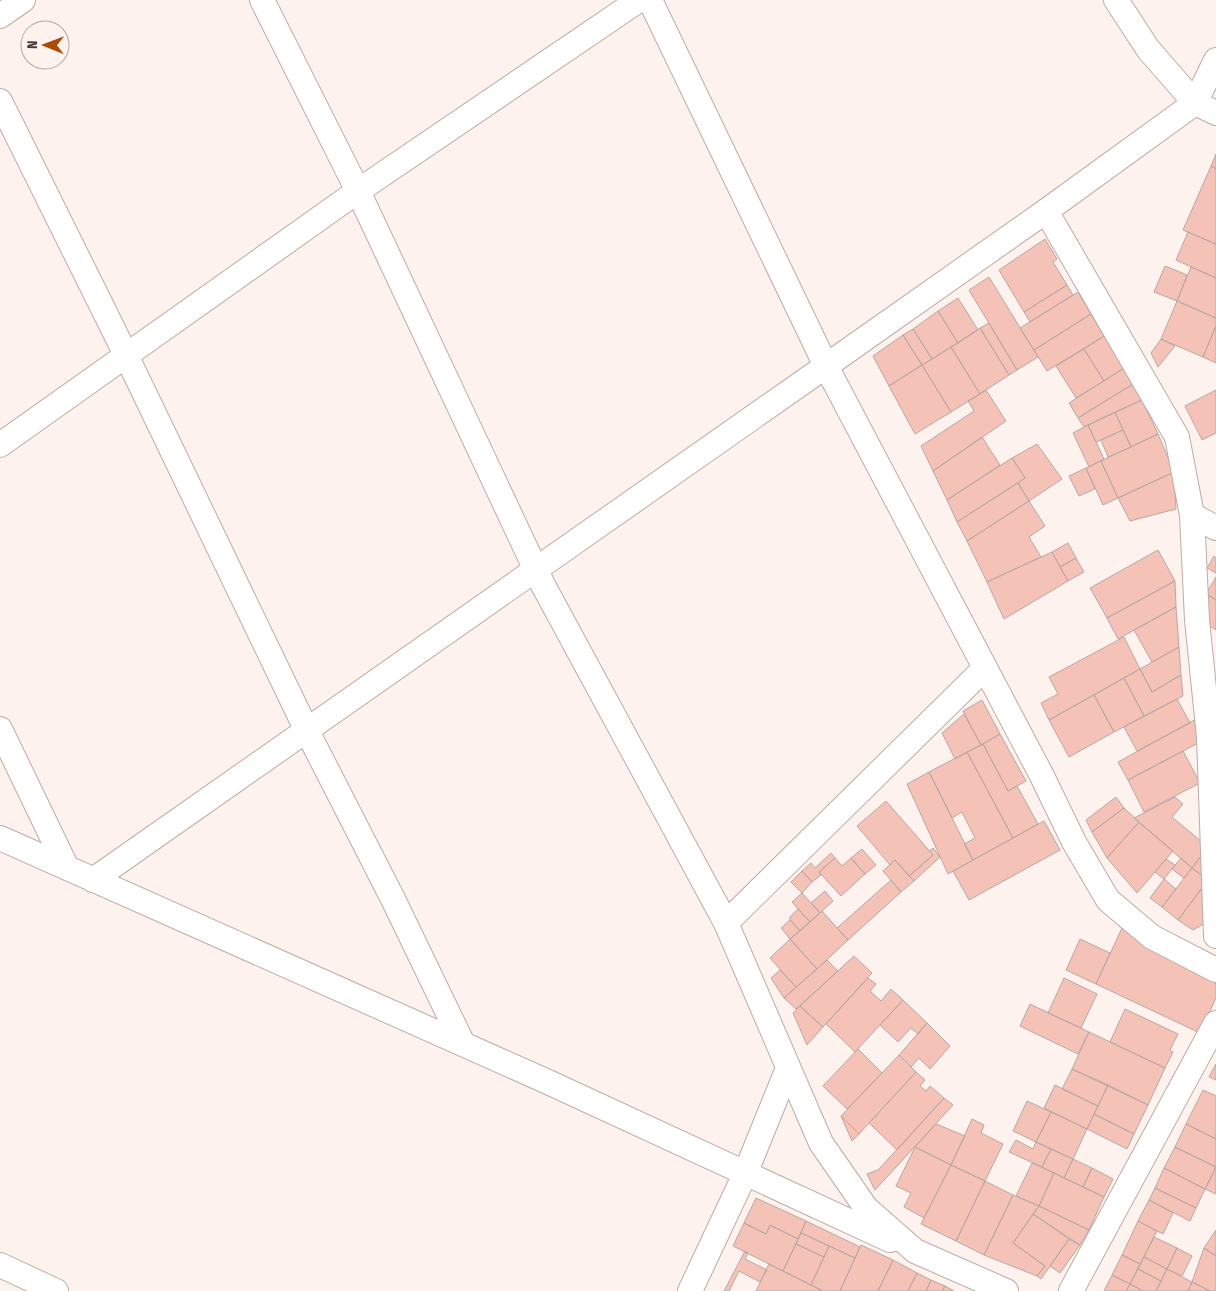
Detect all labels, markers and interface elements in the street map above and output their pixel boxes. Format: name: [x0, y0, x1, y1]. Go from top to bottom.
north arrow: [20, 20, 70, 70]
text: N: [24, 40, 41, 49]

